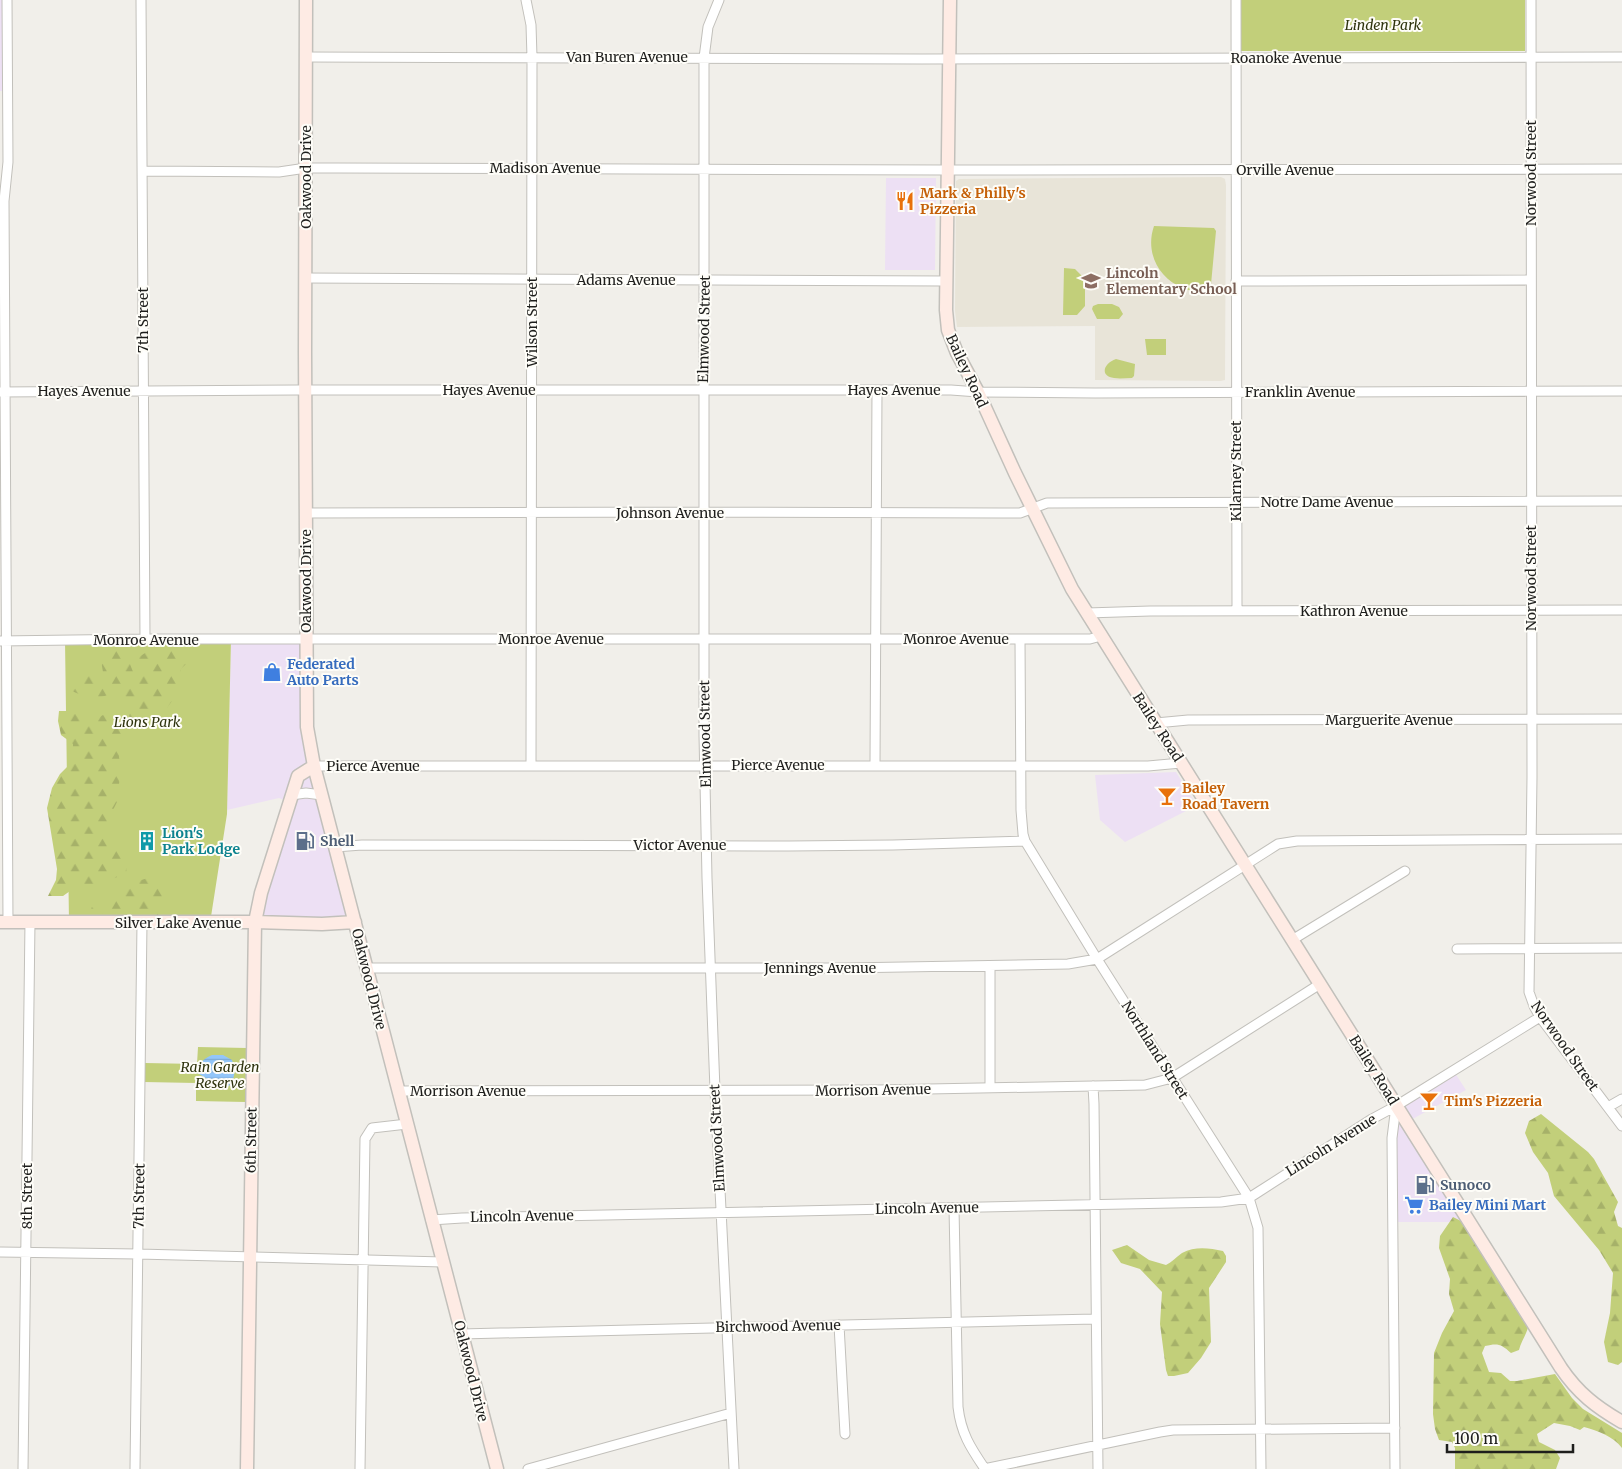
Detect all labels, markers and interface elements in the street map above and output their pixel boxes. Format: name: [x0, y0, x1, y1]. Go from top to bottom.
park label: Linden Park: [1345, 16, 1422, 34]
street label: Van Buren Avenue: [565, 48, 688, 66]
street label: Roanoke Avenue: [1230, 49, 1342, 67]
street label: Norwood Street: [1522, 119, 1540, 226]
street label: Oakwood Drive: [297, 125, 315, 229]
street label: Madison Avenue: [489, 159, 601, 177]
street label: Orville Avenue: [1236, 161, 1334, 179]
place label: Mark & Philly's Pizzeria: [920, 184, 1026, 218]
restaurant icon: Mark & Philly's Pizzeria: [894, 190, 916, 212]
place label: Lincoln Elementary School: [1106, 264, 1237, 298]
school or university icon: Lincoln Elementary School: [1080, 270, 1102, 292]
street label: Adams Avenue: [575, 271, 676, 289]
street label: Elmwood Street: [694, 274, 714, 383]
street label: Wilson Street: [523, 276, 541, 368]
street label: 7th Street: [134, 287, 152, 353]
street label: Bailey Road: [942, 331, 992, 411]
street label: Hayes Avenue: [442, 381, 536, 399]
street label: Hayes Avenue: [847, 381, 941, 399]
street label: Hayes Avenue: [37, 382, 131, 400]
street label: Franklin Avenue: [1245, 383, 1355, 401]
street label: Kilarney Street: [1227, 420, 1245, 521]
street label: Notre Dame Avenue: [1261, 493, 1393, 511]
street label: Johnson Avenue: [615, 504, 724, 522]
street label: Norwood Street: [1522, 524, 1540, 631]
street label: Oakwood Drive: [297, 529, 315, 633]
street label: Kathron Avenue: [1300, 602, 1408, 620]
street label: Monroe Avenue: [498, 630, 604, 648]
street label: Monroe Avenue: [903, 630, 1009, 648]
street label: Monroe Avenue: [93, 631, 199, 649]
place label: Federated Auto Parts: [286, 655, 359, 689]
shop icon: Federated Auto Parts: [261, 661, 283, 683]
street label: Elmwood Street: [695, 679, 715, 788]
street label: Bailey Road: [1129, 689, 1187, 765]
street label: Marguerite Avenue: [1325, 711, 1453, 729]
park label: Lions Park: [114, 713, 181, 731]
street label: Pierce Avenue: [731, 756, 825, 774]
street label: Pierce Avenue: [326, 757, 420, 775]
place label: Bailey Road Tavern: [1182, 779, 1270, 813]
bar icon: Bailey Road Tavern: [1156, 785, 1178, 807]
place label: Lion's Park Lodge: [162, 824, 240, 858]
building icon: Lion's Park Lodge: [136, 830, 158, 852]
fuel station icon: Shell: [294, 830, 316, 852]
place label: Shell: [320, 832, 355, 850]
street label: Victor Avenue: [633, 836, 726, 854]
street label: Silver Lake Avenue: [115, 914, 241, 932]
street label: Oakwood Drive: [348, 927, 390, 1031]
street label: Jennings Avenue: [763, 959, 876, 977]
street label: Northland Street: [1118, 997, 1193, 1103]
street label: Norwood Street: [1527, 997, 1603, 1095]
street label: Bailey Road: [1345, 1032, 1403, 1109]
park label: Rain Garden Reserve: [181, 1058, 259, 1092]
street label: Morrison Avenue: [815, 1080, 931, 1100]
street label: Morrison Avenue: [410, 1082, 526, 1100]
street label: Elmwood Street: [705, 1083, 729, 1192]
bar icon: Tim's Pizzeria: [1418, 1090, 1440, 1112]
place label: Tim's Pizzeria: [1444, 1092, 1542, 1110]
street label: 6th Street: [241, 1106, 261, 1173]
street label: Lincoln Avenue: [1282, 1110, 1380, 1180]
street label: 8th Street: [18, 1162, 36, 1229]
street label: 7th Street: [129, 1162, 149, 1229]
fuel station icon: Sunoco: [1414, 1174, 1436, 1196]
place label: Sunoco: [1440, 1176, 1491, 1194]
supermarket icon: Bailey Mini Mart: [1403, 1194, 1425, 1216]
place label: Bailey Mini Mart: [1429, 1196, 1546, 1214]
street label: Lincoln Avenue: [875, 1198, 979, 1218]
street label: Lincoln Avenue: [470, 1206, 574, 1226]
street label: Birchwood Avenue: [715, 1316, 841, 1336]
street label: Oakwood Drive: [450, 1319, 492, 1423]
scale bar: [1447, 1422, 1573, 1454]
text: 100 m: [1454, 1429, 1498, 1448]

